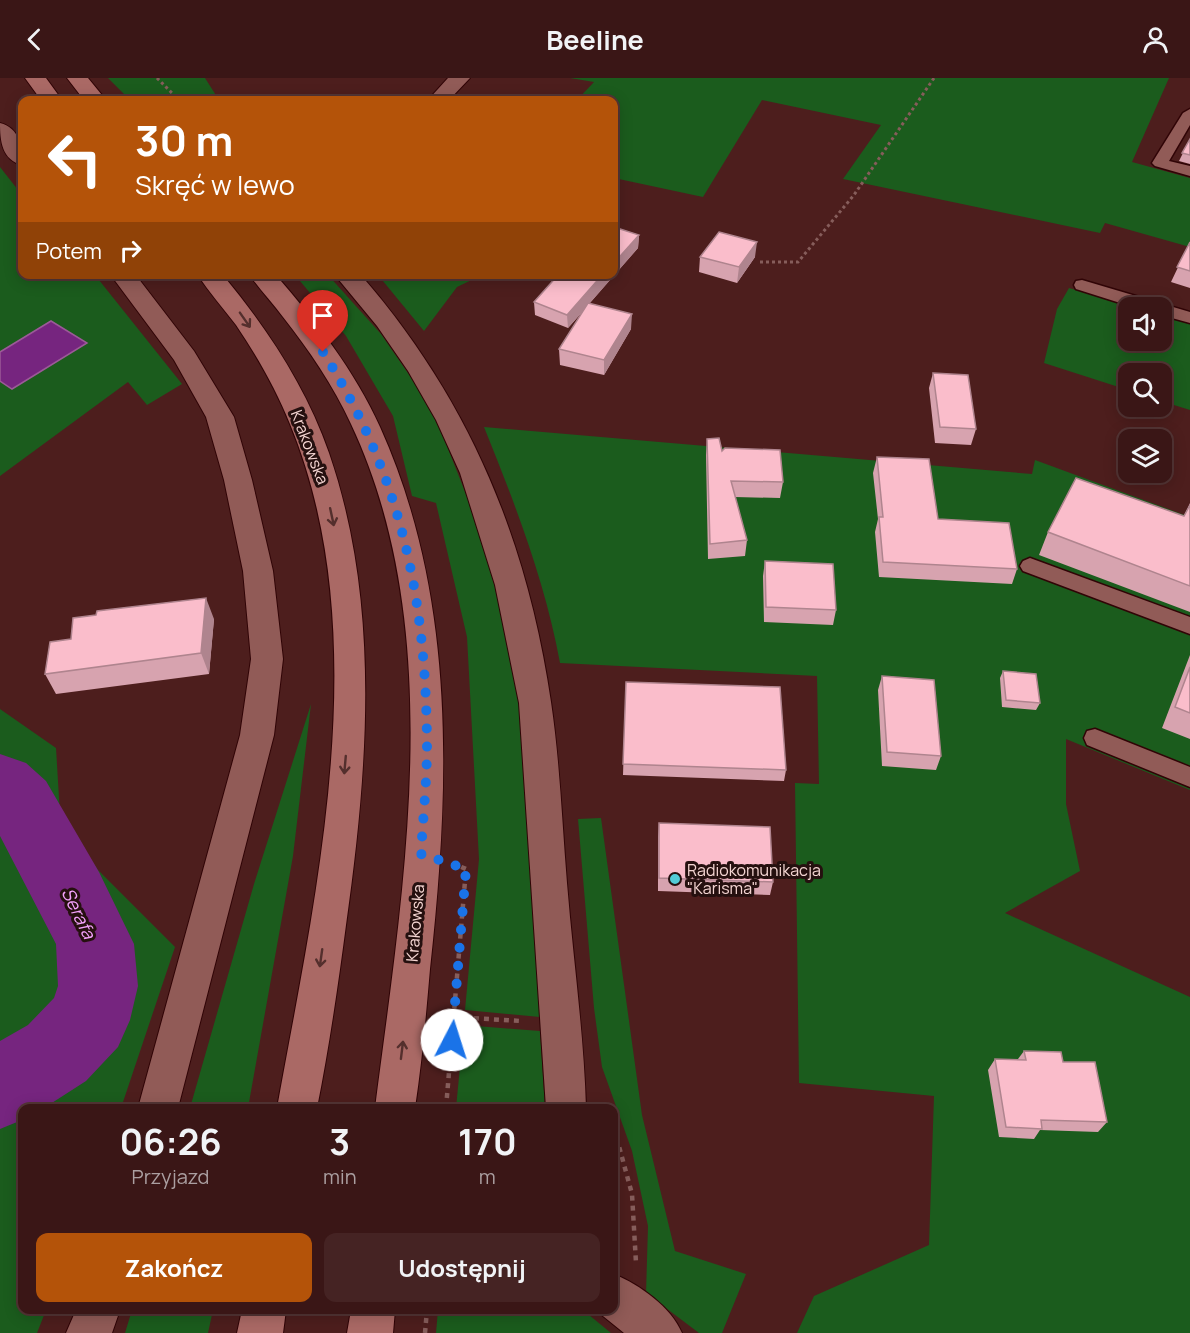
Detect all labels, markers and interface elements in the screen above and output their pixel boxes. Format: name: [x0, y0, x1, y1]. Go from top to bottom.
text: Beeline: [546, 21, 644, 58]
icon: back: [18, 23, 51, 56]
icon: person: [1139, 23, 1172, 56]
text: 30 m: [135, 111, 233, 169]
icon: left: [36, 120, 114, 198]
text: Skręć w lewo: [135, 166, 295, 203]
icon: right: [114, 234, 147, 267]
text: Potem: [36, 236, 102, 266]
pin: [297, 290, 348, 352]
map controls: [1118, 297, 1172, 483]
button: sound: [1118, 297, 1172, 351]
icon: arrive: [306, 299, 339, 332]
one-way arrow: [239, 312, 251, 328]
button: search: [1118, 363, 1172, 417]
street label: Krakowska: [286, 407, 334, 487]
button: layers: [1118, 429, 1172, 483]
one-way arrow: [327, 506, 338, 526]
one-way arrow: [339, 754, 350, 774]
place label: Radiokomunikacja "Karisma": [687, 859, 821, 899]
marker: Radiokomunikacja "Karisma": [668, 872, 682, 886]
street label: Krakowska: [401, 883, 429, 963]
water label: Serafa: [56, 884, 102, 943]
one-way arrow: [316, 948, 327, 968]
position arrow: [420, 1008, 484, 1072]
one-way arrow: [396, 1041, 407, 1061]
text: 06:26: [119, 1117, 222, 1166]
text: 3: [329, 1117, 350, 1166]
text: 170: [458, 1117, 517, 1166]
text: Przyjazd: [132, 1163, 209, 1190]
text: min: [323, 1163, 357, 1190]
text: m: [479, 1163, 496, 1190]
button: Zakończ: [36, 1233, 312, 1302]
button: Udostępnij: [324, 1233, 600, 1302]

